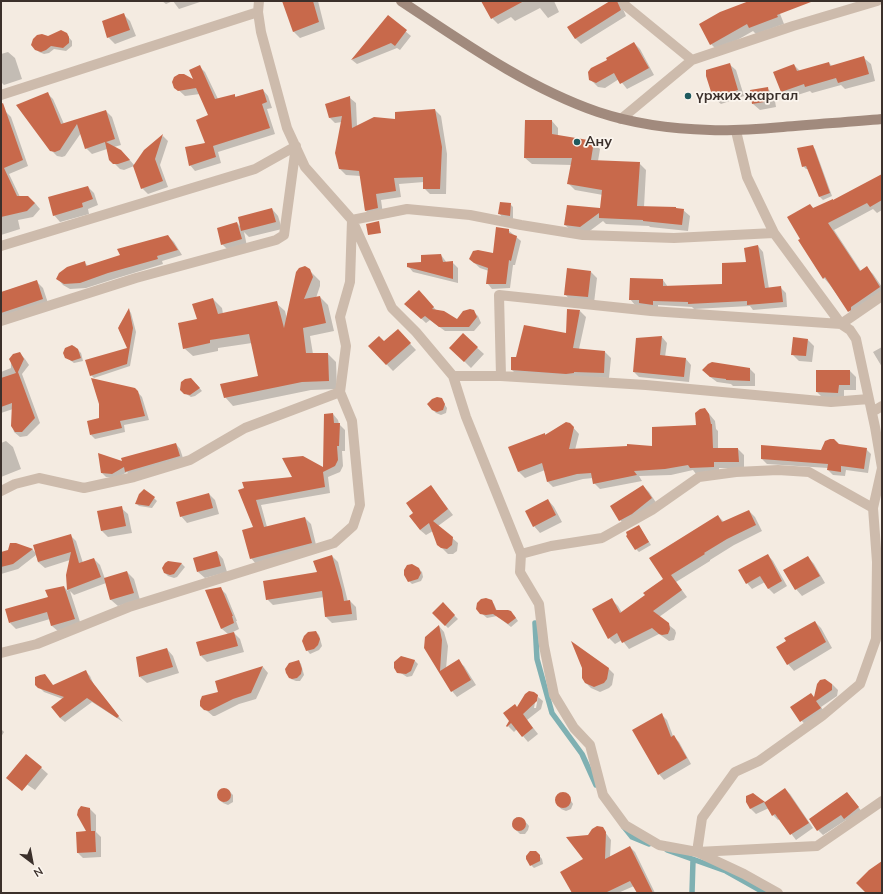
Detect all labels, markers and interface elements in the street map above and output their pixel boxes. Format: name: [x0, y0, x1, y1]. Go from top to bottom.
place label: үржих жаргал: [696, 88, 798, 104]
marker: үржих жаргал: [683, 91, 693, 101]
place label: Ану: [585, 134, 612, 150]
marker: Ану: [572, 137, 582, 147]
north arrow: [12, 842, 52, 882]
text: N: [31, 864, 46, 880]

